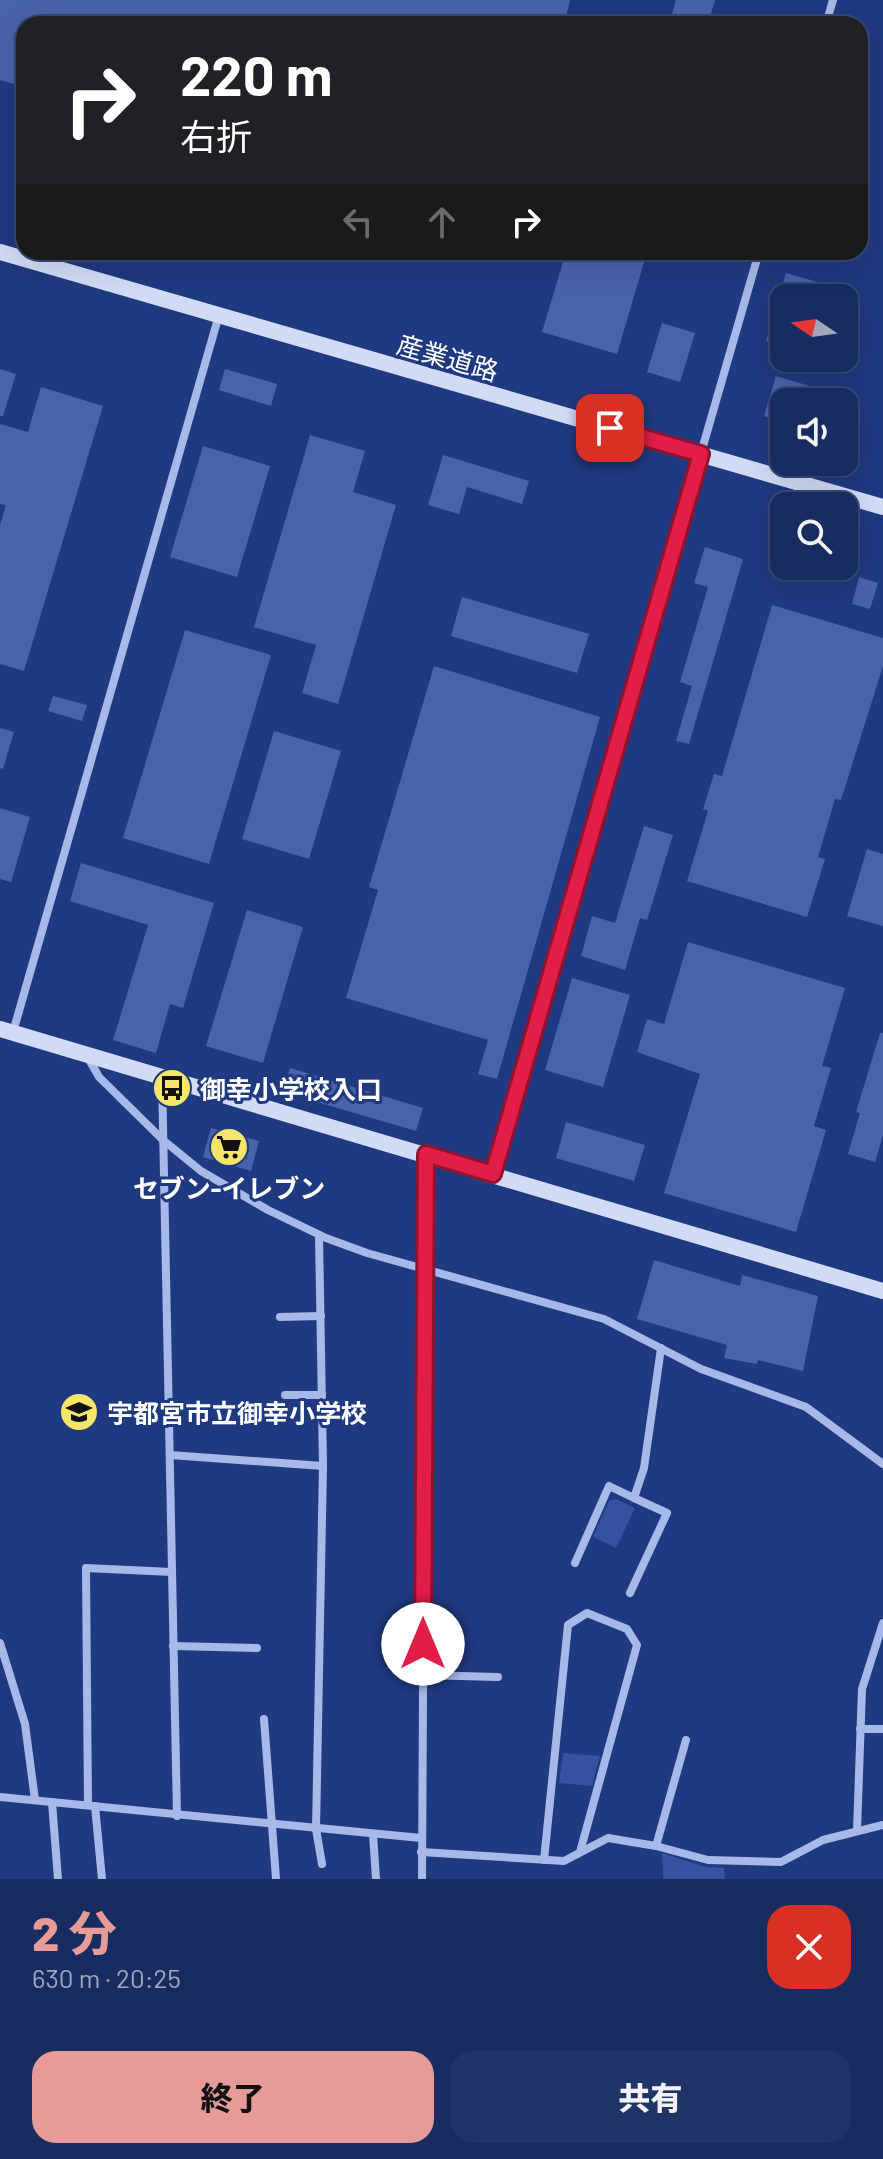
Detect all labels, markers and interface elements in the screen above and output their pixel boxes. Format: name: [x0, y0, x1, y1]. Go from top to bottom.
text: 220 m: [180, 40, 333, 107]
icon: right: [48, 48, 152, 152]
text: 右折: [180, 114, 252, 157]
icon: left: [336, 200, 380, 244]
icon: ahead: [420, 200, 464, 244]
icon: right: [504, 200, 548, 244]
north arrow: [770, 284, 858, 372]
map controls: [770, 284, 858, 580]
street label: 産業道路: [394, 328, 502, 386]
button: sound: [770, 388, 858, 476]
pin: [576, 394, 644, 462]
icon: arrive: [588, 406, 632, 450]
button: search: [770, 492, 858, 580]
bus stop icon: 御幸小学校入口: [151, 1067, 193, 1109]
place label: 御幸小学校入口: [200, 1073, 382, 1104]
supermarket icon: セブン-イレブン: [208, 1126, 250, 1168]
place label: セブン-イレブン: [133, 1172, 325, 1203]
school or university icon: 宇都宮市立御幸小学校: [58, 1391, 100, 1433]
place label: 宇都宮市立御幸小学校: [107, 1397, 367, 1428]
position arrow: [381, 1602, 465, 1686]
text: 2 分: [32, 1903, 117, 1961]
button: close: [767, 1905, 851, 1989]
text: 630 m · 20:25: [32, 1962, 181, 1993]
button: 終了: [32, 2051, 434, 2143]
button: 共有: [450, 2051, 851, 2143]

